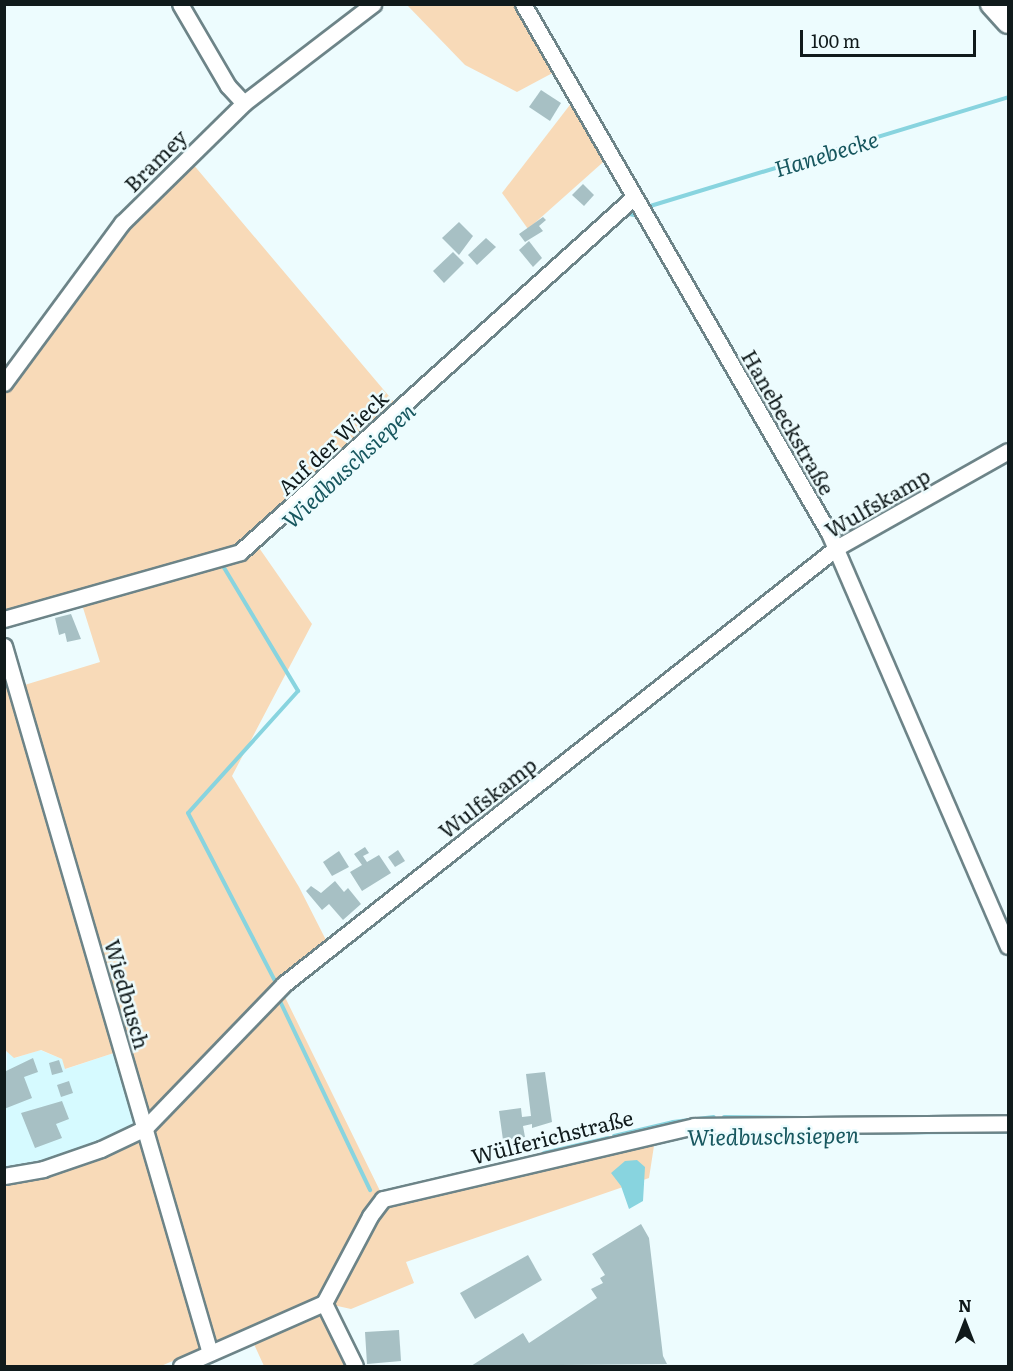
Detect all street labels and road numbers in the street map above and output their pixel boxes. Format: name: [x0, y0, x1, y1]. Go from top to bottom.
street label: Bramey: [119, 124, 191, 196]
street label: Hanebeckstraße: [737, 345, 841, 499]
street label: Auf der Wieck: [272, 385, 392, 499]
street label: Wulfskamp: [820, 462, 934, 542]
street label: Wulfskamp: [433, 751, 541, 843]
street label: Wiedbusch: [100, 936, 156, 1052]
street label: Wülferichstraße: [469, 1104, 635, 1168]

